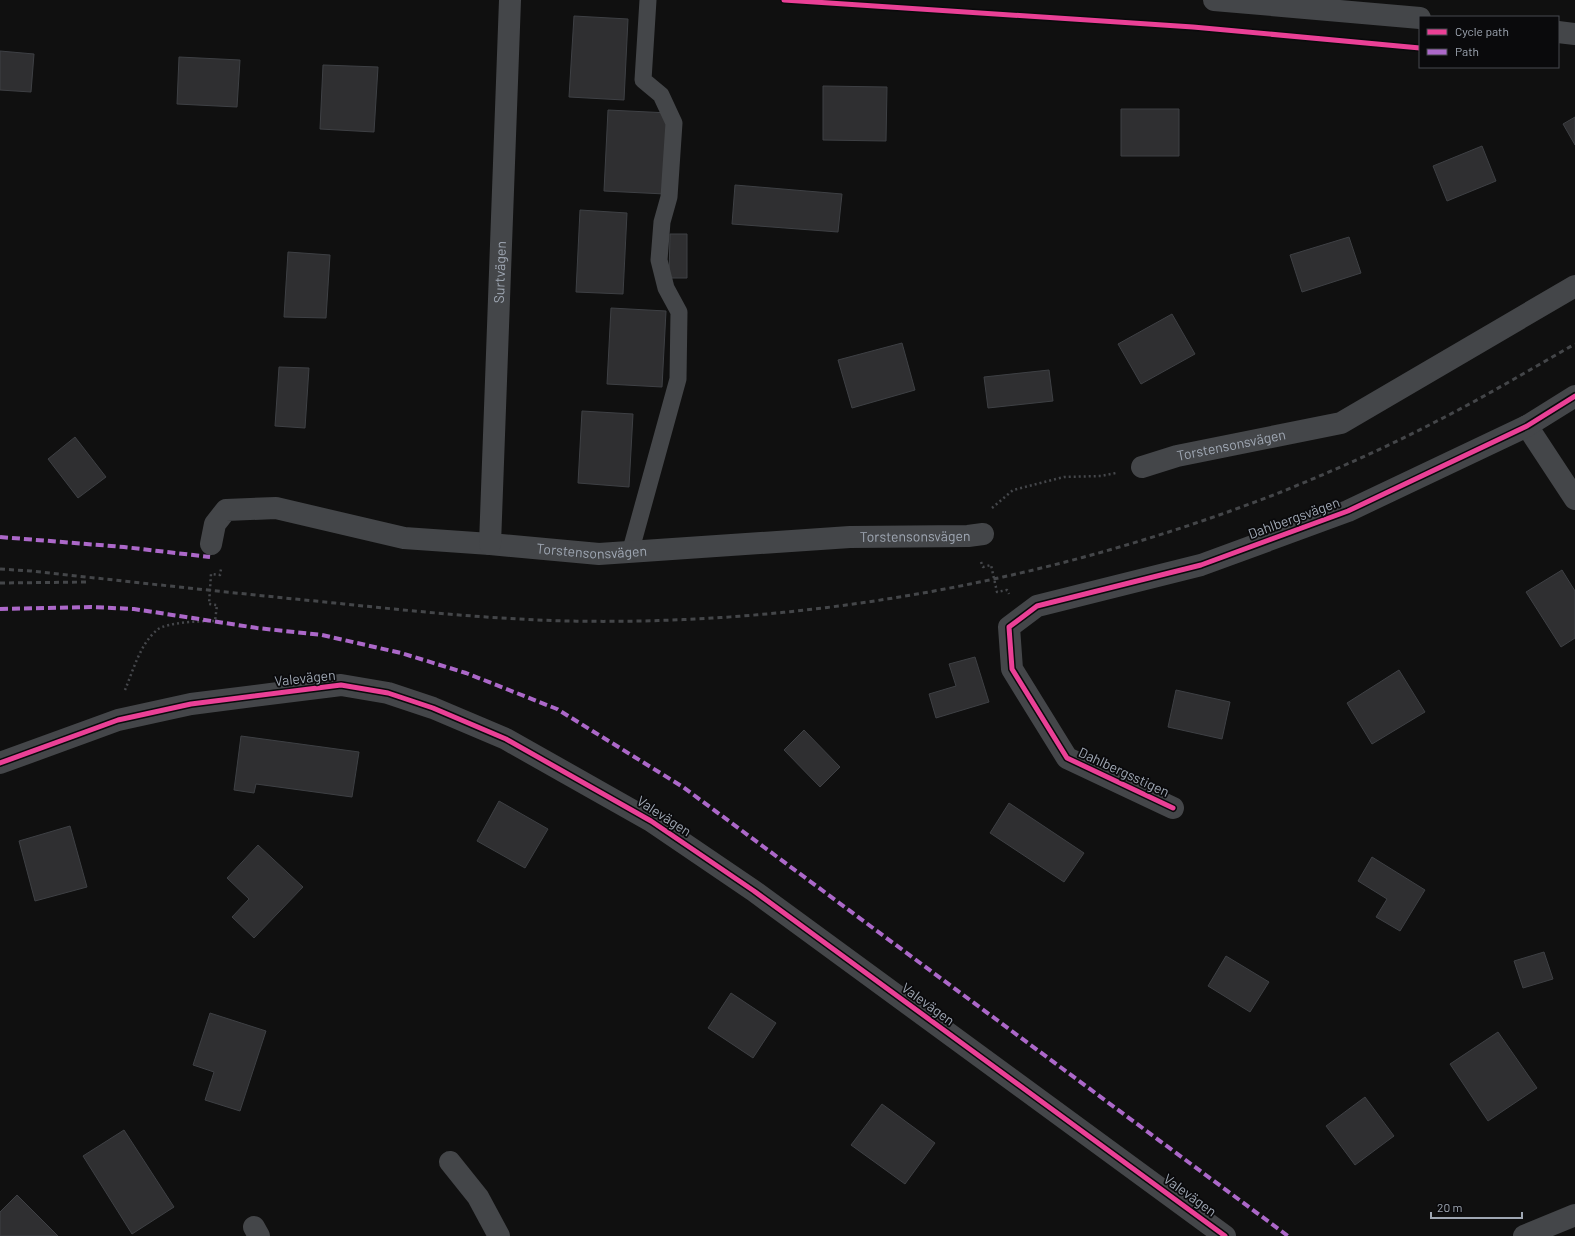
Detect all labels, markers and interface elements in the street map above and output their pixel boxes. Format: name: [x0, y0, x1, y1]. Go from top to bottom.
legend: [1419, 16, 1559, 68]
text: Cycle path: [1455, 24, 1509, 38]
text: Path: [1455, 44, 1479, 58]
street label: Surtvägen: [490, 241, 509, 304]
street label: Torstensonsvägen: [1175, 425, 1287, 464]
street label: Dahlbergsvägen: [1246, 493, 1342, 542]
street label: Torstensonsvägen: [860, 527, 970, 545]
street label: Torstensonsvägen: [536, 539, 647, 562]
street label: Valevägen: [274, 666, 336, 689]
street label: Dahlbergsstigen: [1076, 743, 1172, 800]
street label: Valevägen: [634, 792, 695, 839]
street label: Valevägen: [898, 979, 958, 1029]
street label: Valevägen: [1160, 1170, 1220, 1220]
scale bar: [1431, 1194, 1522, 1220]
text: 20 m: [1437, 1200, 1463, 1214]

